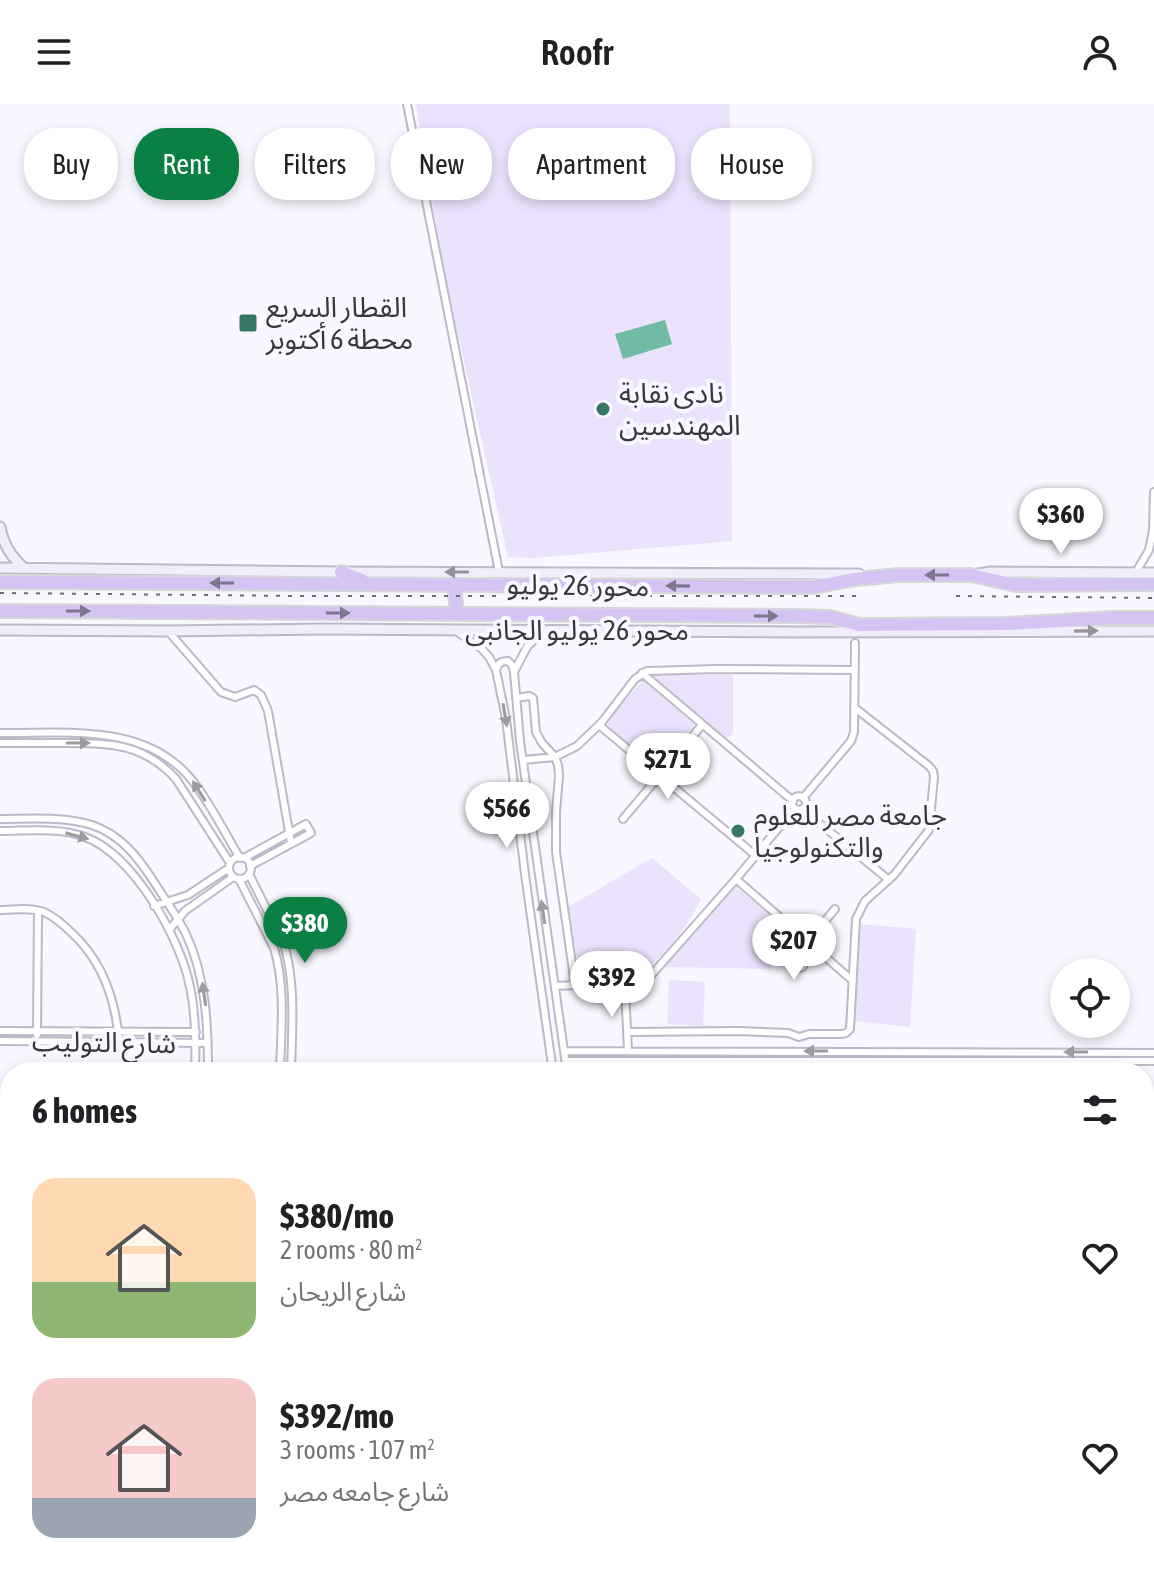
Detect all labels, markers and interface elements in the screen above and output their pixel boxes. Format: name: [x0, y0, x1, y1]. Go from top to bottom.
icon: menu: [32, 30, 76, 74]
icon: person: [1078, 30, 1122, 74]
text: Roofr: [541, 31, 613, 73]
chip: Buy: [24, 128, 118, 200]
chip: Rent: [134, 128, 239, 200]
chip: Filters: [255, 128, 375, 200]
chip: New: [391, 128, 492, 200]
chip: Apartment: [508, 128, 675, 200]
chip: House: [691, 128, 812, 200]
place label: القطار السريع محطة 6 أكتوبر: [265, 291, 413, 356]
marker: القطار السريع محطة 6 أكتوبر: [237, 312, 259, 334]
place label: نادى نقابة المهندسين: [619, 377, 741, 442]
marker: نادى نقابة المهندسين: [594, 400, 612, 418]
pin: $360: [1014, 488, 1108, 556]
text: $360: [1037, 499, 1085, 529]
one-way arrow: [444, 566, 469, 578]
street label: محور 26 يوليو: [506, 568, 650, 603]
one-way arrow: [924, 569, 949, 581]
one-way arrow: [209, 576, 234, 589]
one-way arrow: [665, 580, 690, 592]
one-way arrow: [66, 605, 91, 617]
one-way arrow: [326, 607, 351, 619]
one-way arrow: [754, 610, 779, 622]
street label: محور 26 يوليو الجانبى: [465, 614, 689, 647]
one-way arrow: [1074, 625, 1099, 637]
one-way arrow: [499, 703, 511, 728]
pin: $271: [621, 733, 715, 801]
one-way arrow: [66, 737, 91, 749]
text: $271: [644, 744, 692, 774]
one-way arrow: [192, 781, 207, 802]
pin: $566: [460, 782, 554, 850]
text: $566: [483, 793, 531, 823]
place label: جامعة مصر للعلوم والتكنولوجيا: [754, 799, 947, 864]
marker: جامعة مصر للعلوم والتكنولوجيا: [729, 822, 747, 840]
one-way arrow: [65, 830, 90, 842]
pin: $380: [258, 897, 352, 965]
one-way arrow: [537, 899, 550, 924]
text: $380: [281, 908, 329, 938]
pin: $207: [747, 914, 841, 982]
text: $207: [770, 925, 818, 955]
pin: $392: [565, 951, 659, 1019]
map controls: [1050, 958, 1130, 1038]
button: locate: [1050, 958, 1130, 1038]
text: $392: [588, 962, 636, 992]
one-way arrow: [197, 981, 210, 1006]
street label: شارع التوليب: [31, 1025, 176, 1064]
one-way arrow: [803, 1045, 828, 1057]
one-way arrow: [1063, 1046, 1088, 1058]
icon: filters: [1078, 1088, 1122, 1132]
text: 6 homes: [32, 1091, 137, 1130]
text: $380/mo: [280, 1196, 394, 1235]
icon: home: [96, 1210, 192, 1306]
text: 2 rooms · 80 m²: [280, 1235, 422, 1265]
icon: heart: [1078, 1236, 1122, 1280]
text: شارع الريحان: [280, 1277, 406, 1307]
text: $392/mo: [280, 1396, 394, 1435]
icon: home: [96, 1410, 192, 1506]
text: 3 rooms · 107 m²: [280, 1435, 435, 1465]
icon: heart: [1078, 1436, 1122, 1480]
text: شارع جامعه مصر: [280, 1477, 449, 1507]

